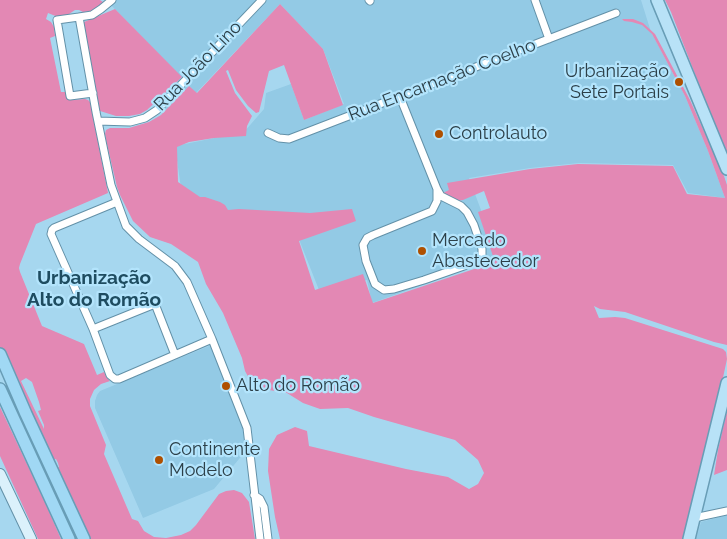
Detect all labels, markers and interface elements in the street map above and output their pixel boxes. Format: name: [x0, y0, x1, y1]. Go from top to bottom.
street label: Rua João Lino: [150, 17, 246, 115]
street label: Rua Encarnação Coelho: [345, 34, 539, 126]
place label: Urbanização Sete Portais: [565, 61, 669, 104]
marker: Urbanização Sete Portais: [673, 76, 685, 88]
place label: Controlauto: [449, 123, 547, 145]
marker: Controlauto: [433, 128, 445, 140]
place label: Mercado Abastecedor: [432, 230, 539, 272]
marker: Mercado Abastecedor: [416, 245, 428, 257]
district label: Urbanização Alto do Romão: [27, 267, 161, 311]
place label: Alto do Romão: [236, 375, 360, 397]
marker: Alto do Romão: [220, 380, 232, 392]
place label: Continente Modelo: [169, 439, 260, 482]
marker: Continente Modelo: [153, 454, 165, 466]

